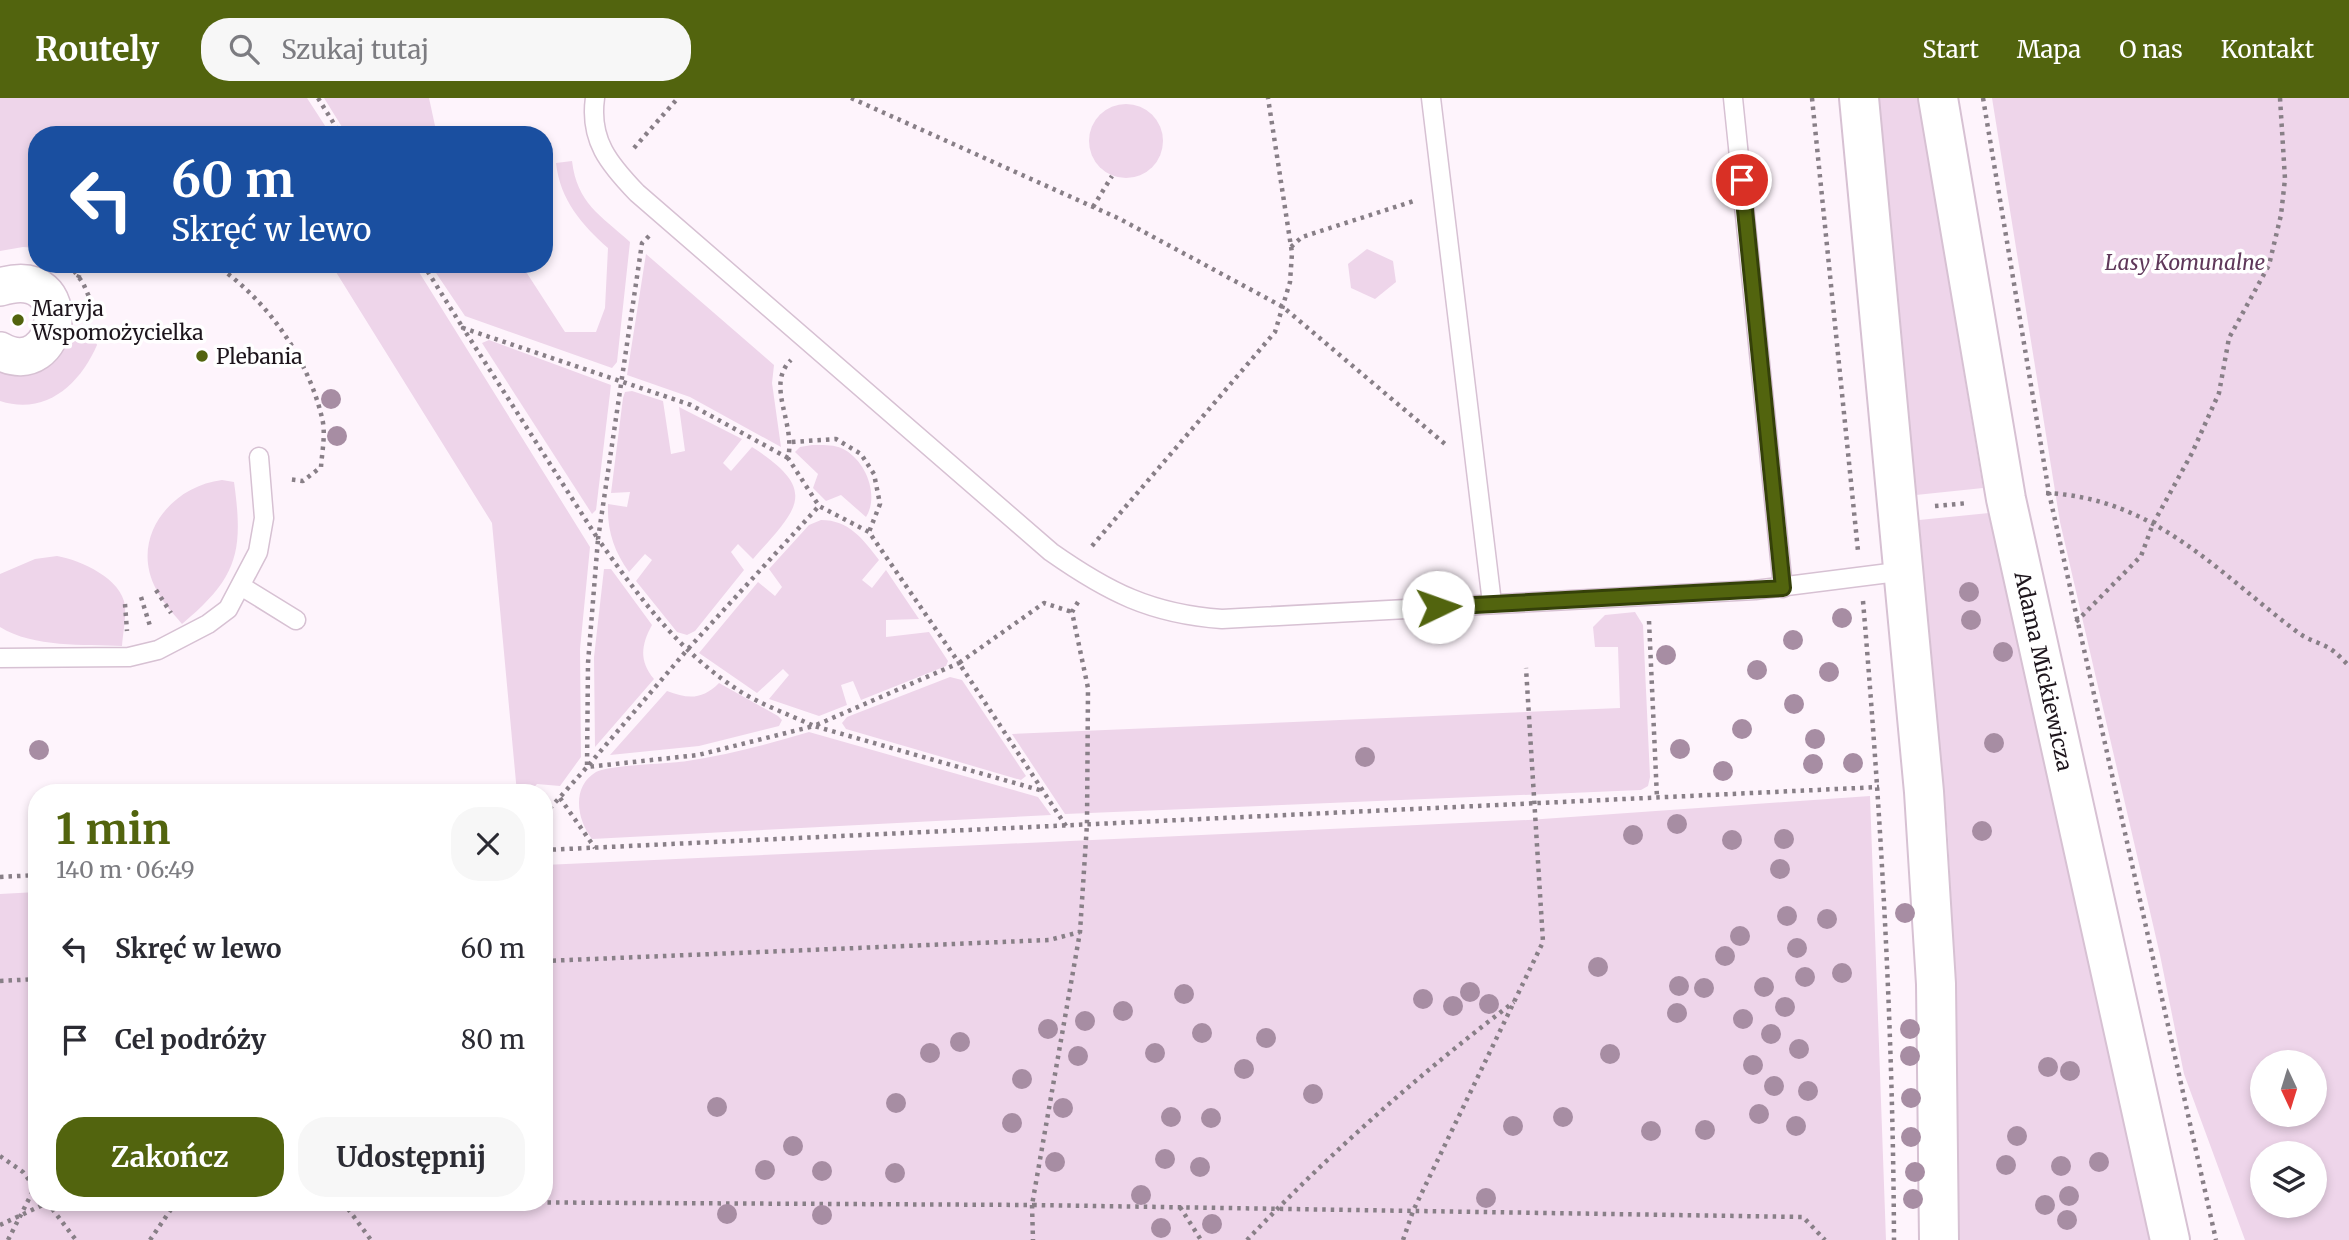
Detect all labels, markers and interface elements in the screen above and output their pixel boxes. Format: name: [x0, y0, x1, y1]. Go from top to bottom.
search box: [201, 18, 691, 81]
text: Routely: [35, 29, 159, 70]
icon: search: [225, 30, 263, 68]
text: Szukaj tutaj: [281, 33, 429, 66]
text: Start: [1922, 34, 1979, 65]
text: Mapa: [2017, 34, 2081, 65]
text: O nas: [2119, 34, 2183, 65]
text: Kontakt: [2221, 34, 2314, 65]
text: 60 m: [171, 149, 294, 210]
pin: [1712, 150, 1772, 210]
icon: left: [56, 154, 147, 245]
icon: arrive: [1723, 161, 1761, 199]
text: Skręć w lewo: [171, 210, 371, 250]
park label: Lasy Komunalne: [2105, 249, 2265, 276]
place label: Maryja Wspomożycielka: [31, 295, 203, 346]
marker: Maryja Wspomożycielka: [10, 312, 26, 328]
place label: Plebania: [216, 343, 303, 370]
marker: Plebania: [194, 348, 210, 364]
street label: Adama Mickiewicza: [2009, 568, 2079, 773]
position arrow: [1401, 570, 1475, 644]
text: 1 min: [56, 803, 170, 855]
button: close: [451, 807, 525, 881]
text: 140 m · 06:49: [56, 855, 195, 884]
icon: left: [56, 930, 94, 968]
text: Skręć w lewo: [115, 932, 282, 965]
text: 60 m: [461, 932, 525, 965]
icon: arrive: [56, 1021, 94, 1059]
text: Cel podróży: [115, 1023, 266, 1056]
text: 80 m: [461, 1023, 525, 1056]
north arrow: [2250, 1050, 2328, 1127]
map controls: [2250, 1050, 2327, 1218]
button: Zakończ: [56, 1117, 284, 1197]
button: Udostępnij: [298, 1117, 525, 1197]
button: layers: [2250, 1141, 2327, 1218]

